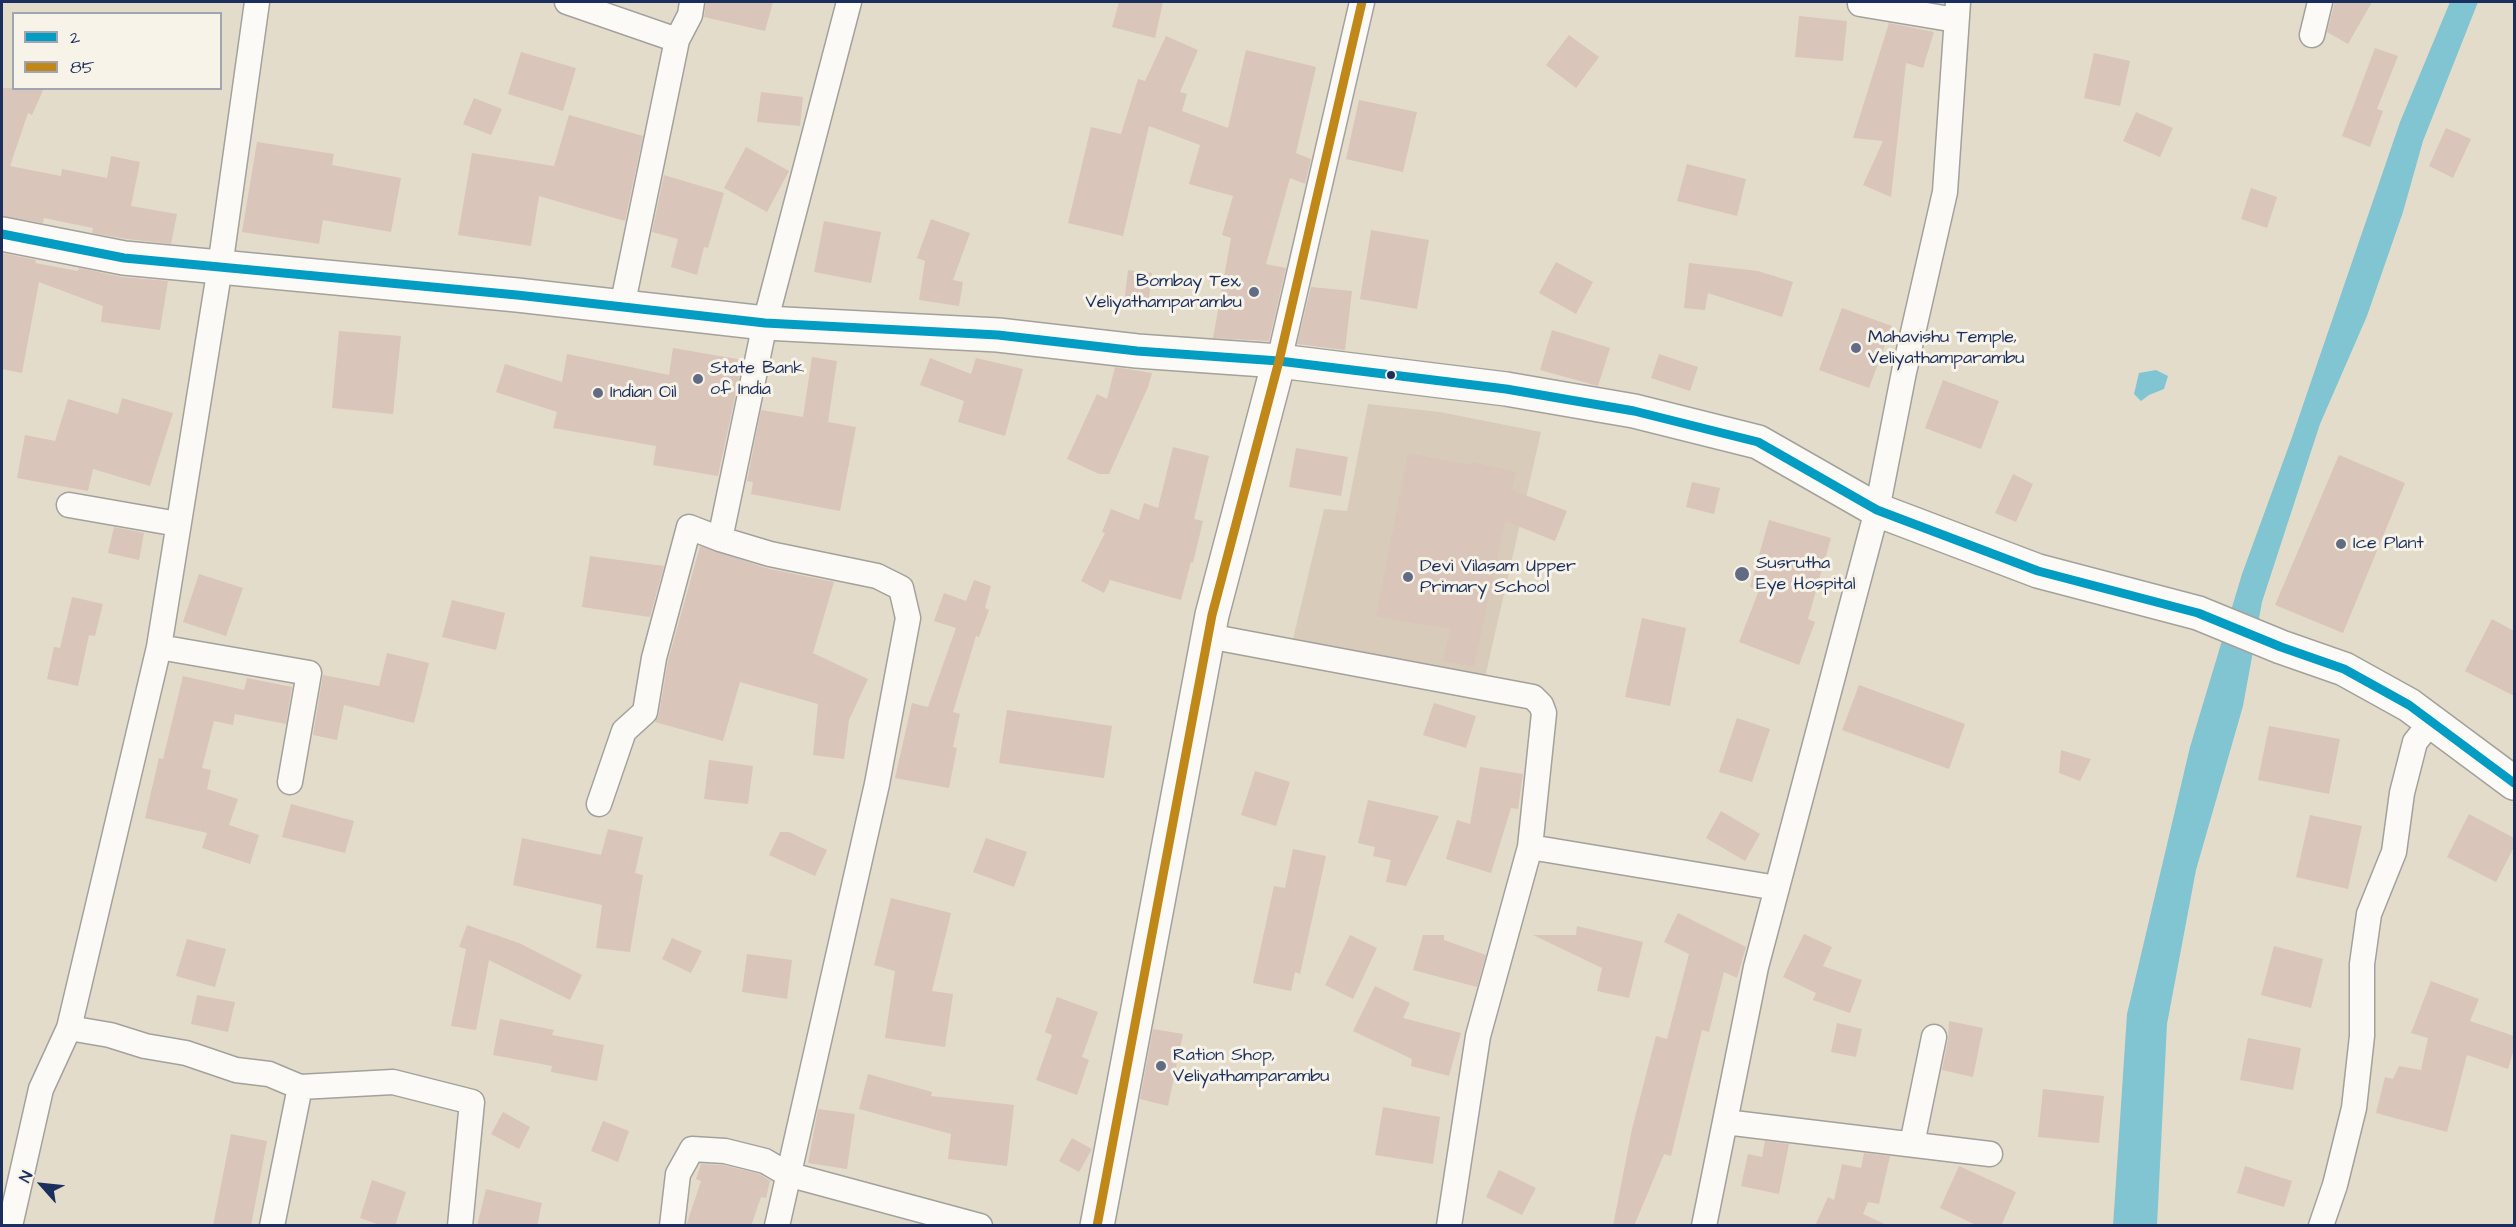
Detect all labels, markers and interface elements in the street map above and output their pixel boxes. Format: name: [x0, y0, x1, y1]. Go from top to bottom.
legend: [12, 12, 222, 90]
text: 2: [70, 25, 80, 50]
text: 85: [70, 55, 94, 80]
place label: Bombay Tex, Veliyathamparambu: [1086, 271, 1242, 314]
marker: Bombay Tex, Veliyathamparambu: [1247, 285, 1261, 299]
place label: Mahavishu Temple, Veliyathamparambu: [1868, 327, 2024, 370]
marker: Mahavishu Temple, Veliyathamparambu: [1849, 341, 1863, 355]
place label: State Bank of India: [710, 358, 804, 400]
unlabelled marker: [1385, 369, 1397, 381]
marker: State Bank of India: [691, 372, 705, 386]
place label: Indian Oil: [610, 382, 677, 404]
marker: Indian Oil: [591, 386, 605, 400]
place label: Ice Plant: [2353, 533, 2424, 555]
marker: Ice Plant: [2334, 537, 2348, 551]
place label: Susrutha Eye Hospital: [1756, 553, 1856, 596]
place label: Devi Vilasam Upper Primary School: [1420, 556, 1576, 598]
marker: Susrutha Eye Hospital: [1733, 565, 1751, 583]
marker: Devi Vilasam Upper Primary School: [1401, 570, 1415, 584]
place label: Ration Shop, Veliyathamparambu: [1173, 1045, 1329, 1088]
marker: Ration Shop, Veliyathamparambu: [1154, 1059, 1168, 1073]
north arrow: [12, 1155, 72, 1215]
text: N: [14, 1167, 38, 1186]

